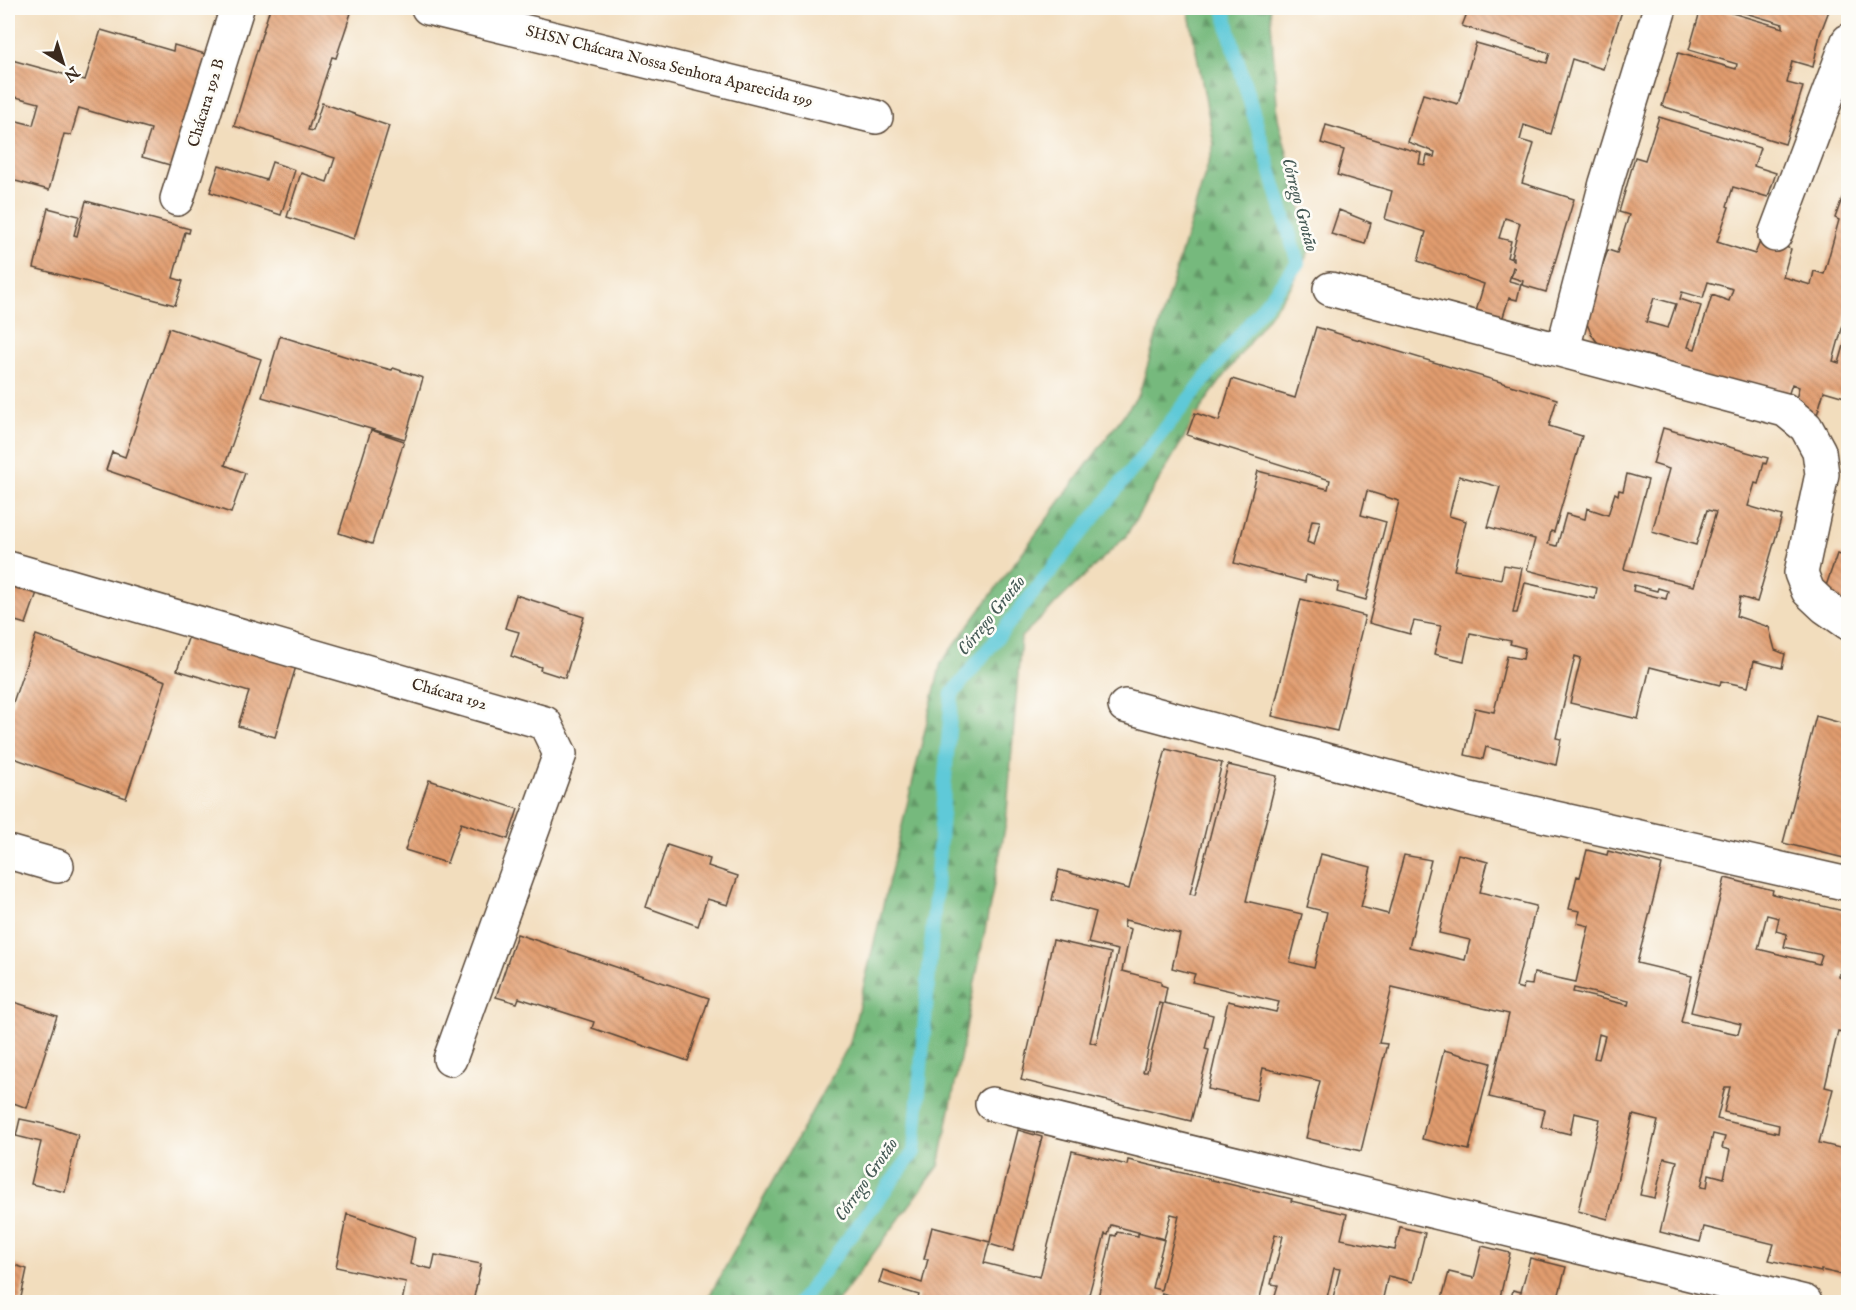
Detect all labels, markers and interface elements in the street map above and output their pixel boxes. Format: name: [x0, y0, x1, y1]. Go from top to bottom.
street label: SHSN Chácara Nossa Senhora Aparecida 199: [523, 22, 815, 112]
north arrow: [33, 33, 93, 93]
street label: Chácara 192 B: [184, 56, 230, 150]
text: N: [59, 60, 83, 85]
water label: Córrego Grotão: [1275, 156, 1323, 254]
water label: Córrego Grotão: [953, 571, 1031, 661]
street label: Chácara 192: [409, 675, 489, 715]
water label: Córrego Grotão: [830, 1134, 904, 1226]

